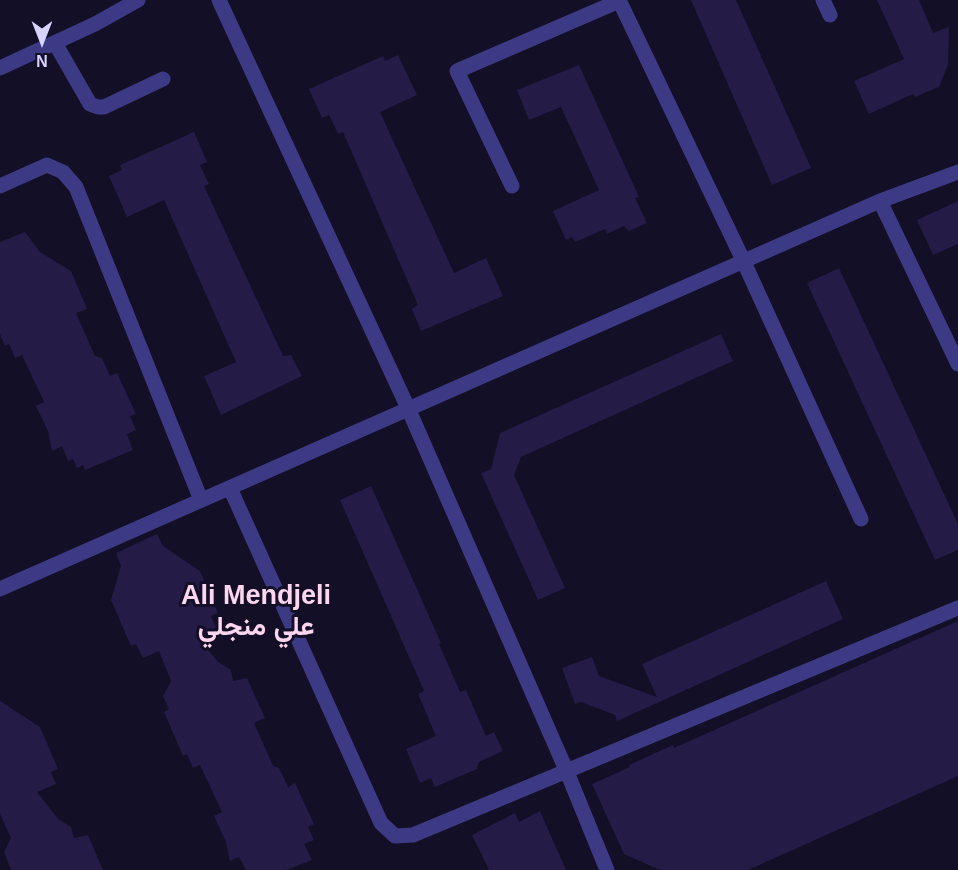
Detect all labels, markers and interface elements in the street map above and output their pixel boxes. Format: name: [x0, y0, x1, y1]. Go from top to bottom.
north arrow: [12, 12, 72, 72]
text: N: [36, 52, 48, 69]
district label: Ali Mendjeli علي منجلي: [181, 581, 331, 644]

